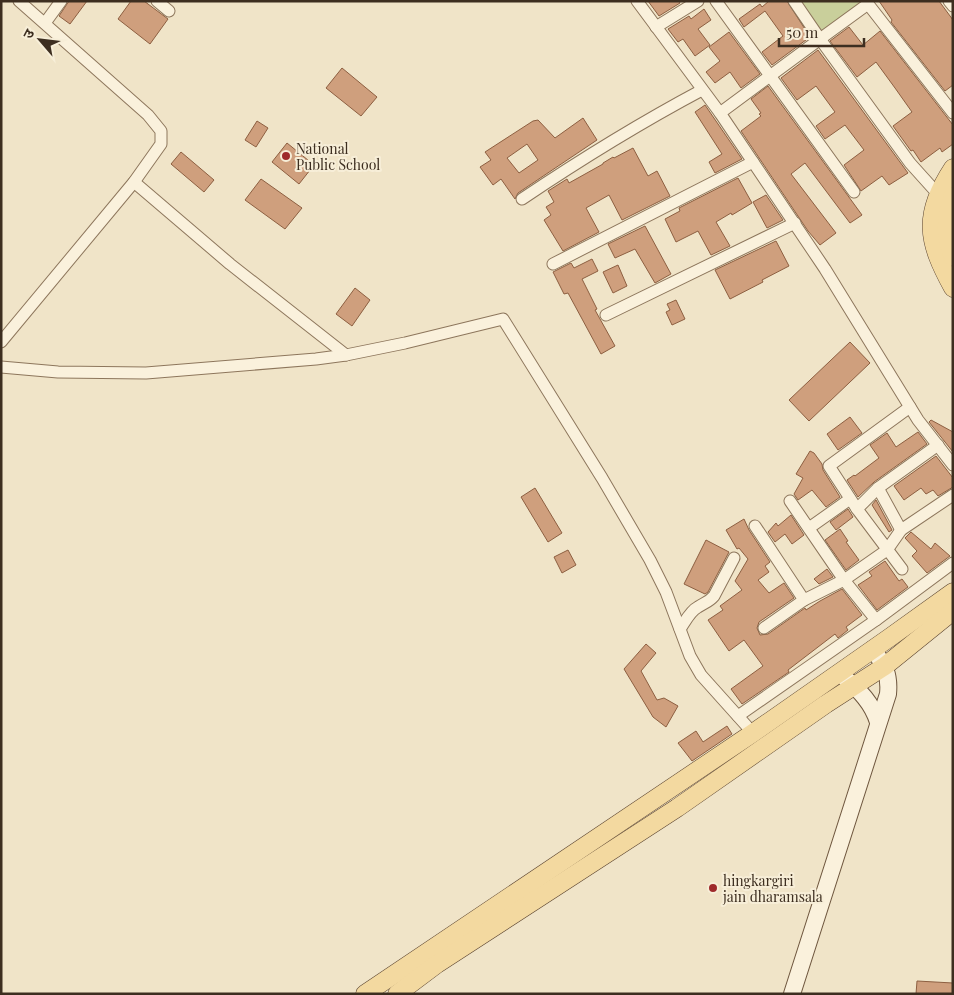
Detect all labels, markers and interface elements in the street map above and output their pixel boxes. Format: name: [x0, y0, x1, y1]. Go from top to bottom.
north arrow: [15, 15, 65, 65]
scale bar: [779, 15, 864, 47]
text: 50 m: [786, 22, 819, 42]
text: उ: [18, 25, 39, 42]
place label: National Public School: [296, 139, 380, 174]
marker: National Public School: [280, 150, 292, 162]
place label: hingkargiri jain dharamsala: [722, 871, 823, 906]
marker: hingkargiri jain dharamsala: [707, 882, 719, 894]

